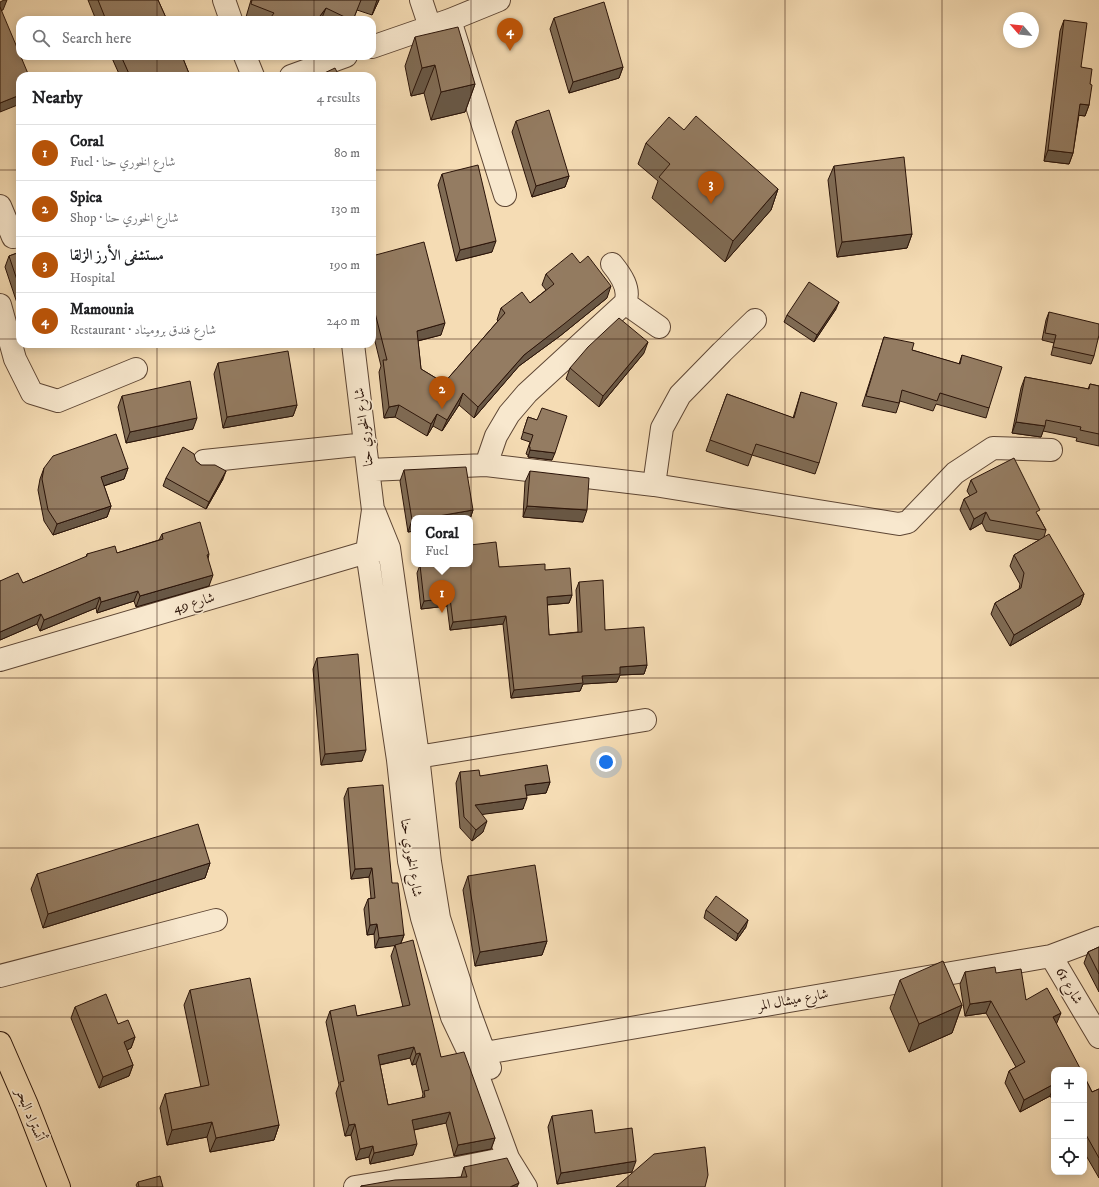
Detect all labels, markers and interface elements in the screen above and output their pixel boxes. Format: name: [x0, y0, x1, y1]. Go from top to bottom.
north arrow: [1003, 12, 1039, 48]
search box: [16, 16, 376, 60]
pin: 4: [497, 18, 523, 51]
icon: search: [30, 27, 52, 49]
text: Search here: [62, 29, 131, 48]
text: Nearby: [32, 87, 82, 109]
text: 4 results: [317, 90, 360, 106]
text: Coral: [70, 132, 104, 151]
text: 1: [43, 145, 47, 161]
text: 80 m: [334, 145, 360, 161]
text: Fuel · شارع الخوري حنا: [70, 154, 175, 170]
pin: 3: [698, 171, 724, 204]
text: Spica: [70, 188, 102, 207]
text: 2: [42, 201, 48, 217]
text: 130 m: [331, 201, 360, 217]
text: Shop · شارع الخوري حنا: [70, 210, 179, 226]
text: مستشفى الأرز الزلقا: [70, 246, 164, 265]
text: 3: [43, 257, 47, 273]
text: 190 m: [329, 257, 360, 273]
text: Hospital: [70, 270, 115, 286]
text: Mamounia: [70, 300, 134, 319]
text: 4: [41, 313, 49, 329]
text: 240 m: [327, 313, 360, 329]
text: Restaurant · شارع فندق بروميناد: [70, 322, 216, 338]
pin: 2: [429, 376, 455, 409]
street label: شارع الخوري حنا: [350, 386, 380, 467]
popup: [411, 515, 473, 567]
text: Coral: [425, 524, 459, 543]
text: Fuel: [425, 543, 448, 559]
pin: 1: [429, 580, 455, 613]
street label: شارع 49: [171, 588, 217, 619]
your location: [596, 752, 616, 772]
street label: شارع الخوري حنا: [394, 818, 426, 899]
street label: شارع 61: [1050, 964, 1087, 1009]
street label: شارع ميشال المر: [754, 985, 830, 1017]
map controls: [1051, 1067, 1087, 1175]
button: +: [1051, 1067, 1087, 1103]
street label: أتستراد البحر: [11, 1083, 51, 1145]
button: −: [1051, 1103, 1087, 1139]
button: locate: [1051, 1139, 1087, 1175]

